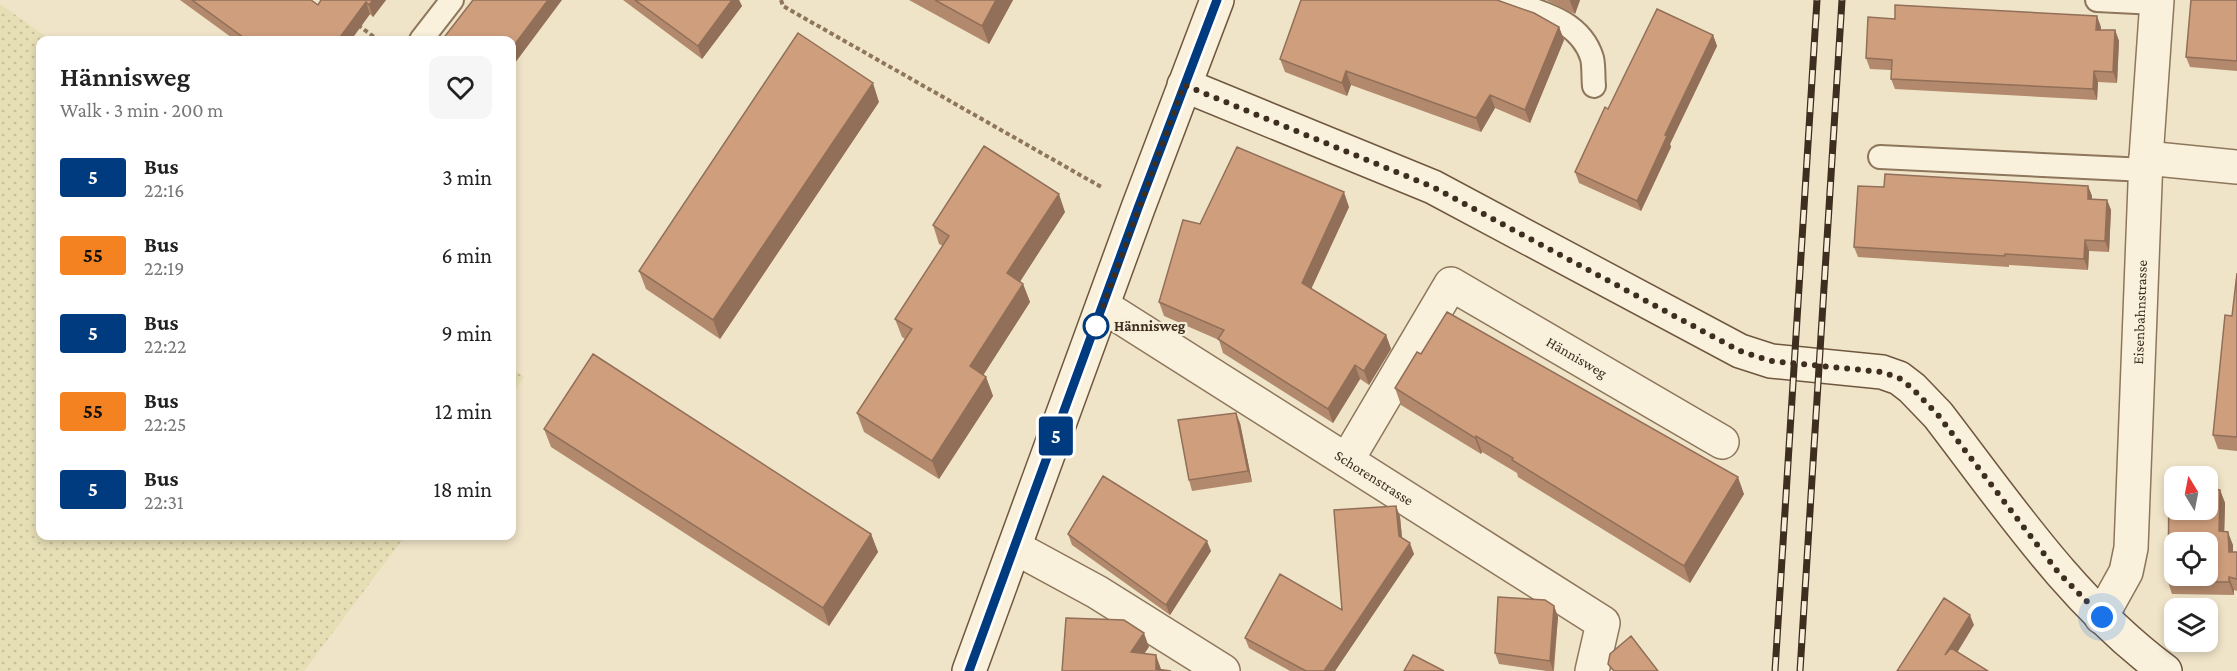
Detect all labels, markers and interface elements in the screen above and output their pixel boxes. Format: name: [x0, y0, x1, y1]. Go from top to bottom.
button: heart: [429, 56, 492, 119]
text: Hännisweg: [60, 61, 190, 92]
text: Walk · 3 min · 200 m: [60, 99, 223, 121]
text: Bus: [144, 154, 178, 179]
text: 5: [88, 165, 98, 189]
text: 3 min: [442, 165, 492, 190]
text: 22:16: [144, 179, 184, 201]
text: Bus: [144, 232, 178, 257]
text: 55: [83, 243, 103, 267]
text: 6 min: [441, 243, 492, 268]
text: 22:19: [144, 257, 184, 279]
street label: Eisenbahnstrasse: [2130, 259, 2150, 365]
text: Bus: [144, 310, 178, 335]
marker: Hännisweg: [1083, 313, 1109, 339]
place label: Hännisweg: [1114, 318, 1186, 334]
text: 5: [88, 321, 98, 345]
text: 9 min: [441, 321, 492, 346]
street label: Hännisweg: [1544, 333, 1610, 382]
text: 22:22: [144, 335, 187, 357]
text: Bus: [144, 388, 178, 413]
text: 55: [83, 399, 103, 423]
text: 12 min: [435, 399, 492, 424]
text: 22:25: [144, 413, 187, 435]
line badge: 5: [1036, 416, 1076, 456]
text: 5: [1051, 424, 1061, 448]
street label: Schorenstrasse: [1332, 447, 1417, 509]
text: Bus: [144, 466, 178, 491]
north arrow: [2164, 466, 2218, 520]
map controls: [2164, 466, 2218, 652]
text: 5: [88, 477, 98, 501]
text: 18 min: [433, 477, 492, 502]
text: 22:31: [144, 491, 184, 513]
button: locate: [2164, 532, 2218, 586]
button: layers: [2164, 598, 2218, 652]
your location: [2087, 602, 2117, 632]

